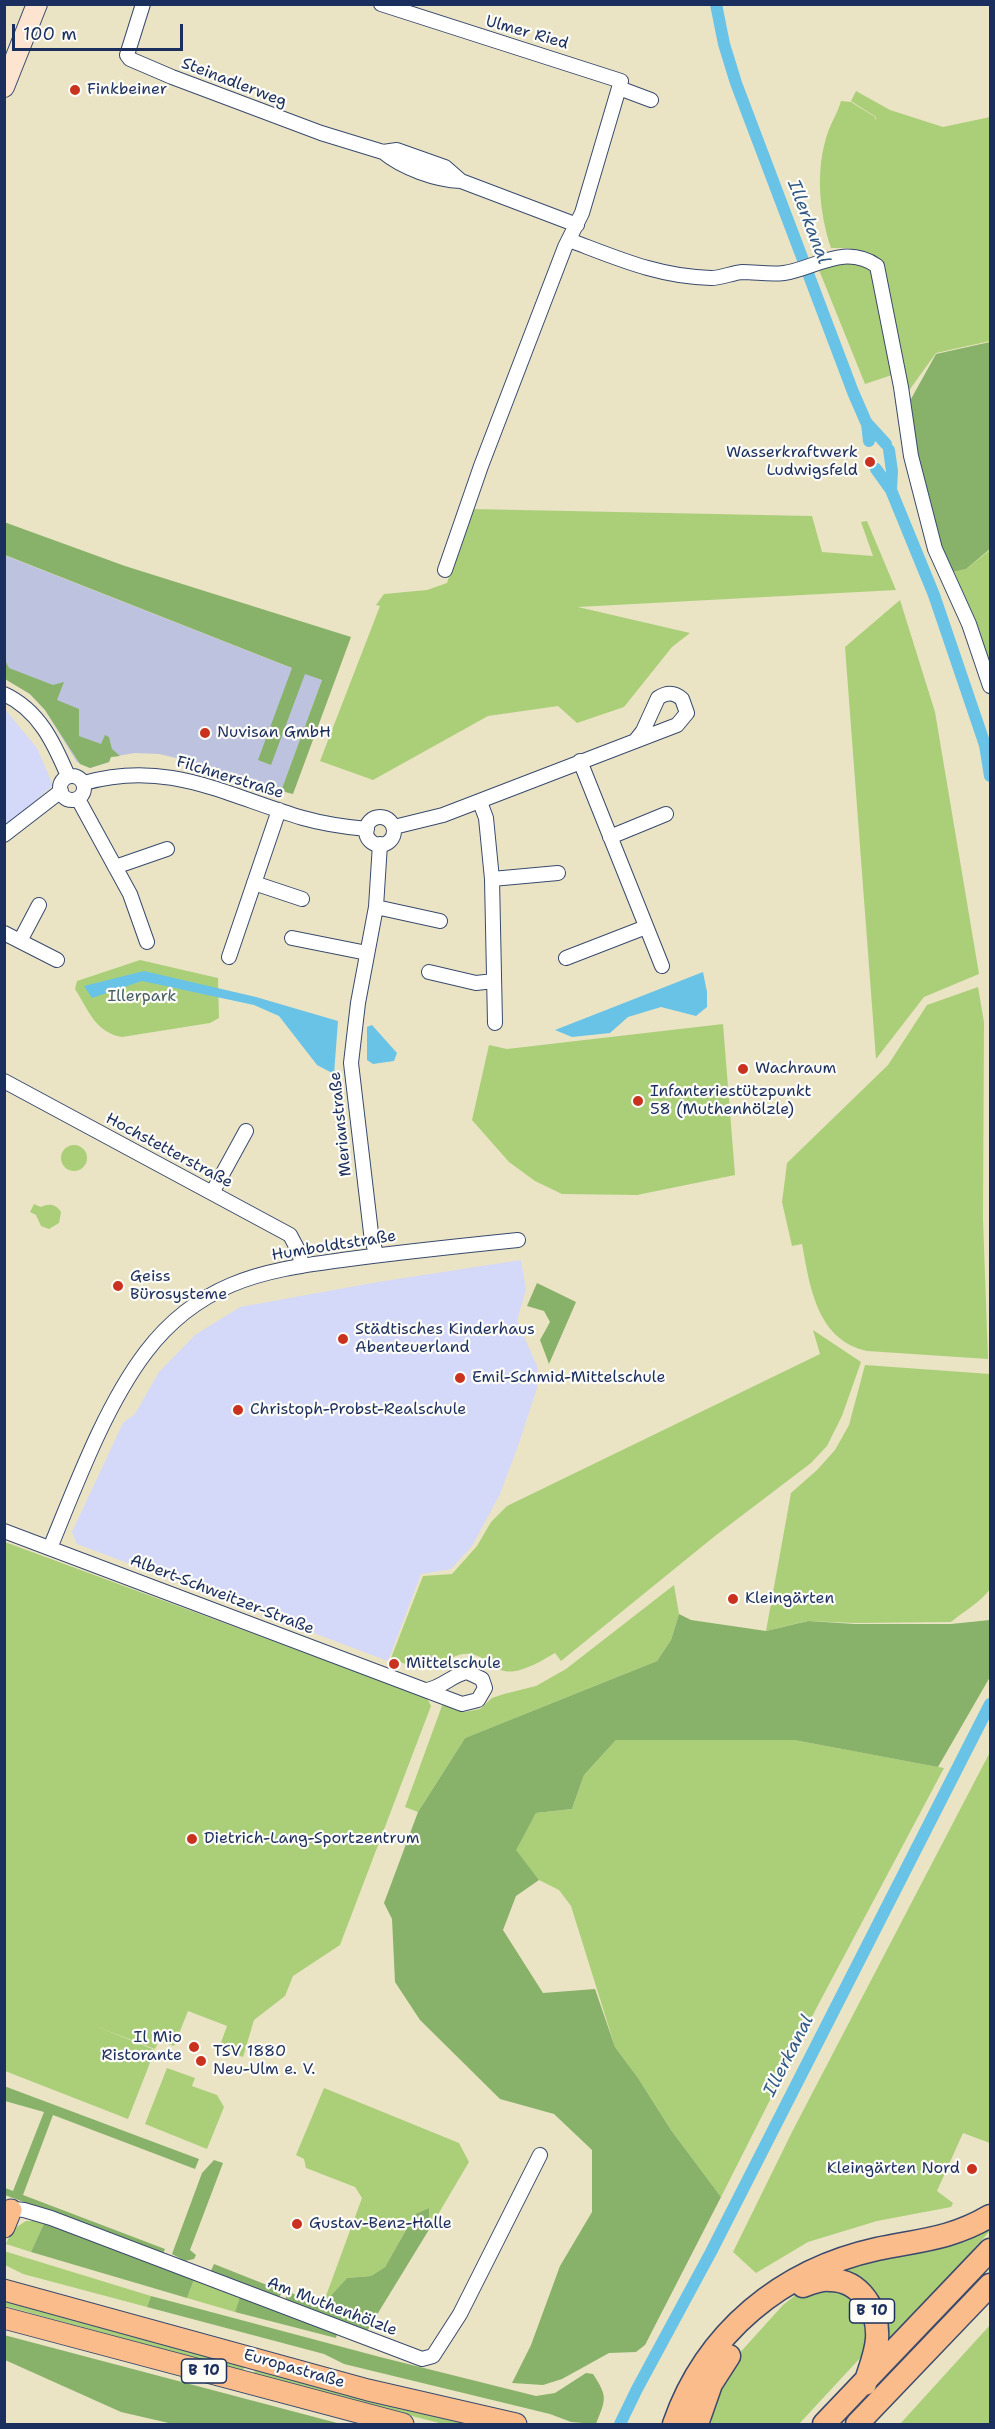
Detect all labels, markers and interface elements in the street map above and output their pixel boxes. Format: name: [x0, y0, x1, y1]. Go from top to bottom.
scale bar: [15, 12, 186, 50]
street label: Ulmer Ried: [483, 12, 571, 54]
text: 100 m: [23, 22, 77, 46]
street label: Steinadlerweg: [179, 54, 289, 112]
place label: Finkbeiner: [87, 80, 167, 100]
marker: Finkbeiner: [68, 83, 82, 97]
water label: Illerkanal: [782, 177, 834, 267]
place label: Wasserkraftwerk Ludwigsfeld: [726, 443, 858, 481]
marker: Wasserkraftwerk Ludwigsfeld: [863, 455, 877, 469]
place label: Nuvisan GmbH: [217, 723, 331, 743]
marker: Nuvisan GmbH: [198, 726, 212, 740]
street label: Filchnerstraße: [174, 753, 286, 803]
park label: Illerpark: [107, 987, 177, 1007]
place label: Wachraum: [755, 1059, 836, 1079]
marker: Wachraum: [736, 1062, 750, 1076]
street label: Merianstraße: [326, 1071, 356, 1177]
place label: Infanteriestützpunkt 58 (Muthenhölzle): [650, 1082, 812, 1120]
marker: Infanteriestützpunkt 58 (Muthenhölzle): [631, 1094, 645, 1108]
street label: Hochstetterstraße: [102, 1109, 236, 1193]
street label: Humboldtstraße: [270, 1227, 398, 1265]
place label: Geiss Bürosysteme: [130, 1267, 227, 1305]
marker: Geiss Bürosysteme: [111, 1279, 125, 1293]
place label: Städtisches Kinderhaus Abenteuerland: [355, 1320, 535, 1358]
marker: Städtisches Kinderhaus Abenteuerland: [336, 1332, 350, 1346]
place label: Emil-Schmid-Mittelschule: [472, 1368, 666, 1388]
marker: Emil-Schmid-Mittelschule: [453, 1371, 467, 1385]
place label: Christoph-Probst-Realschule: [250, 1400, 466, 1420]
marker: Christoph-Probst-Realschule: [231, 1403, 245, 1417]
street label: Albert-Schweitzer-Straße: [127, 1551, 317, 1639]
place label: Kleingärten: [745, 1589, 834, 1609]
marker: Kleingärten: [726, 1592, 740, 1606]
place label: Mittelschule: [406, 1654, 501, 1674]
marker: Mittelschule: [387, 1657, 401, 1671]
place label: Dietrich-Lang-Sportzentrum: [204, 1829, 419, 1849]
marker: Dietrich-Lang-Sportzentrum: [185, 1832, 199, 1846]
water label: Illerkanal: [759, 2012, 819, 2100]
place label: Il Mio Ristorante: [102, 2028, 182, 2066]
marker: Il Mio Ristorante: [187, 2040, 201, 2054]
place label: TSV 1880 Neu-Ulm e. V.: [213, 2042, 315, 2080]
marker: TSV 1880 Neu-Ulm e. V.: [194, 2054, 208, 2068]
place label: Kleingärten Nord: [827, 2159, 960, 2179]
marker: Kleingärten Nord: [965, 2162, 979, 2176]
place label: Gustav-Benz-Halle: [309, 2214, 452, 2234]
marker: Gustav-Benz-Halle: [290, 2217, 304, 2231]
street label: Am Muthenhölzle: [264, 2273, 400, 2341]
road number: B 10: [850, 2299, 894, 2323]
street label: Europastraße: [241, 2345, 347, 2393]
road number: B 10: [182, 2359, 226, 2383]

